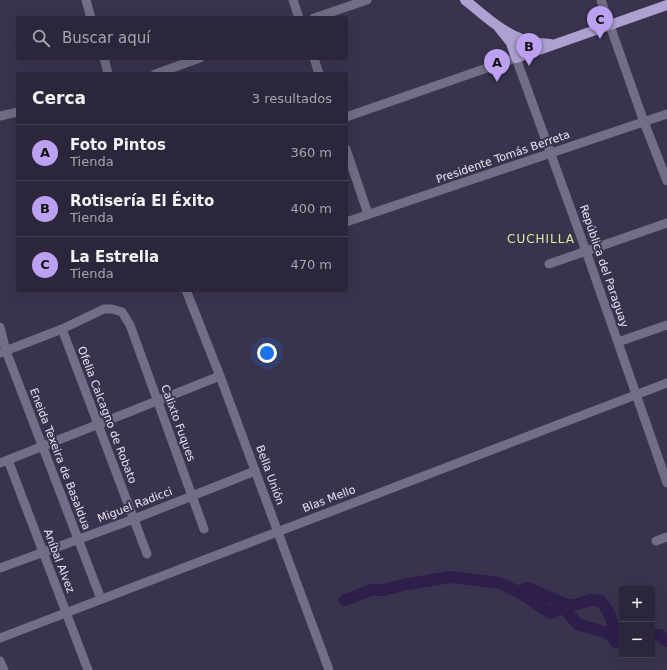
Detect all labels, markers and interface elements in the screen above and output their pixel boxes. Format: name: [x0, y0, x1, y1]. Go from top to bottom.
pin: C: [587, 6, 613, 39]
search box: [16, 16, 348, 60]
icon: search: [30, 27, 52, 49]
text: Buscar aquí: [62, 29, 150, 47]
pin: B: [516, 33, 542, 66]
pin: A: [484, 49, 510, 82]
text: Cerca: [32, 88, 86, 108]
text: 3 resultados: [252, 91, 332, 106]
street label: Presidente Tomás Berreta: [434, 128, 572, 186]
text: Foto Pintos: [70, 136, 166, 154]
text: A: [40, 145, 50, 160]
text: 360 m: [290, 145, 332, 160]
text: Tienda: [70, 154, 114, 169]
text: Rotisería El Éxito: [70, 192, 214, 210]
text: B: [40, 201, 50, 216]
text: 400 m: [290, 201, 332, 216]
street label: República del Paraguay: [577, 203, 631, 330]
text: Tienda: [70, 210, 114, 225]
district label: CUCHILLA: [507, 232, 575, 246]
text: La Estrella: [70, 248, 159, 266]
text: C: [40, 257, 50, 272]
text: 470 m: [290, 257, 332, 272]
text: Tienda: [70, 266, 114, 281]
your location: [257, 343, 277, 363]
street label: Ofelia Calcagno de Robato: [75, 345, 139, 486]
street label: Calixto Fuques: [158, 383, 198, 463]
street label: Eneida Texeira de Basaldua: [27, 386, 93, 532]
street label: Bella Unión: [253, 443, 287, 507]
street label: Blas Mello: [301, 483, 358, 515]
street label: Miguel Radicci: [96, 485, 174, 525]
street label: Aníbal Alvez: [41, 527, 77, 595]
map controls: [619, 586, 655, 658]
button: +: [619, 586, 655, 622]
button: −: [619, 622, 655, 658]

